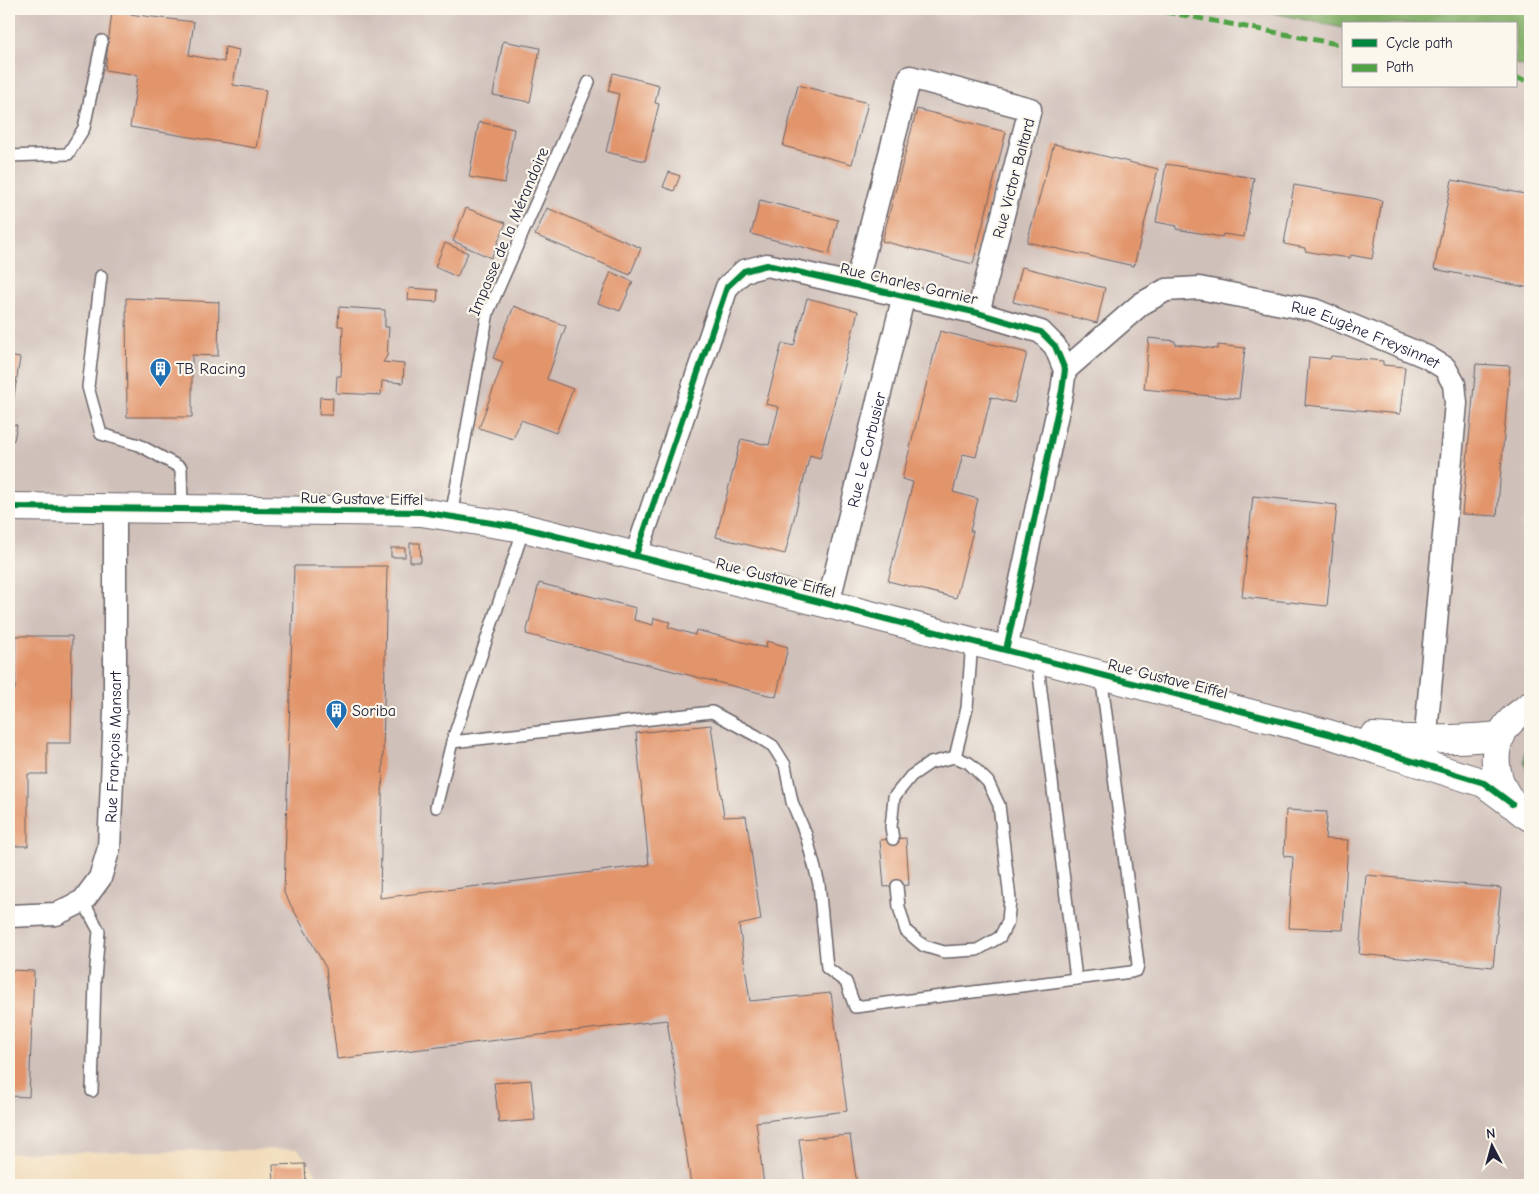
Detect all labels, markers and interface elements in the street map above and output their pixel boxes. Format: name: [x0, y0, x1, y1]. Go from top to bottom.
legend: [1342, 22, 1516, 88]
text: Cycle path: [1386, 34, 1453, 52]
text: Path: [1386, 58, 1414, 76]
street label: Rue Victor Baltard: [989, 116, 1039, 240]
street label: Impasse de la Mérandoire: [465, 145, 553, 318]
street label: Rue Charles Garnier: [838, 259, 980, 309]
street label: Rue Eugène Freysinnet: [1290, 298, 1443, 373]
building icon: TB Racing: [148, 356, 172, 387]
place label: TB Racing: [176, 360, 246, 378]
street label: Rue Le Corbusier: [844, 390, 890, 509]
street label: Rue Gustave Eiffel: [300, 489, 424, 509]
street label: Rue Gustave Eiffel: [714, 554, 838, 602]
street label: Rue Gustave Eiffel: [1106, 655, 1230, 703]
street label: Rue François Mansart: [102, 671, 125, 823]
building icon: Soriba: [324, 698, 348, 729]
place label: Soriba: [352, 702, 396, 720]
north arrow: [1466, 1122, 1516, 1172]
text: N: [1485, 1125, 1496, 1142]

